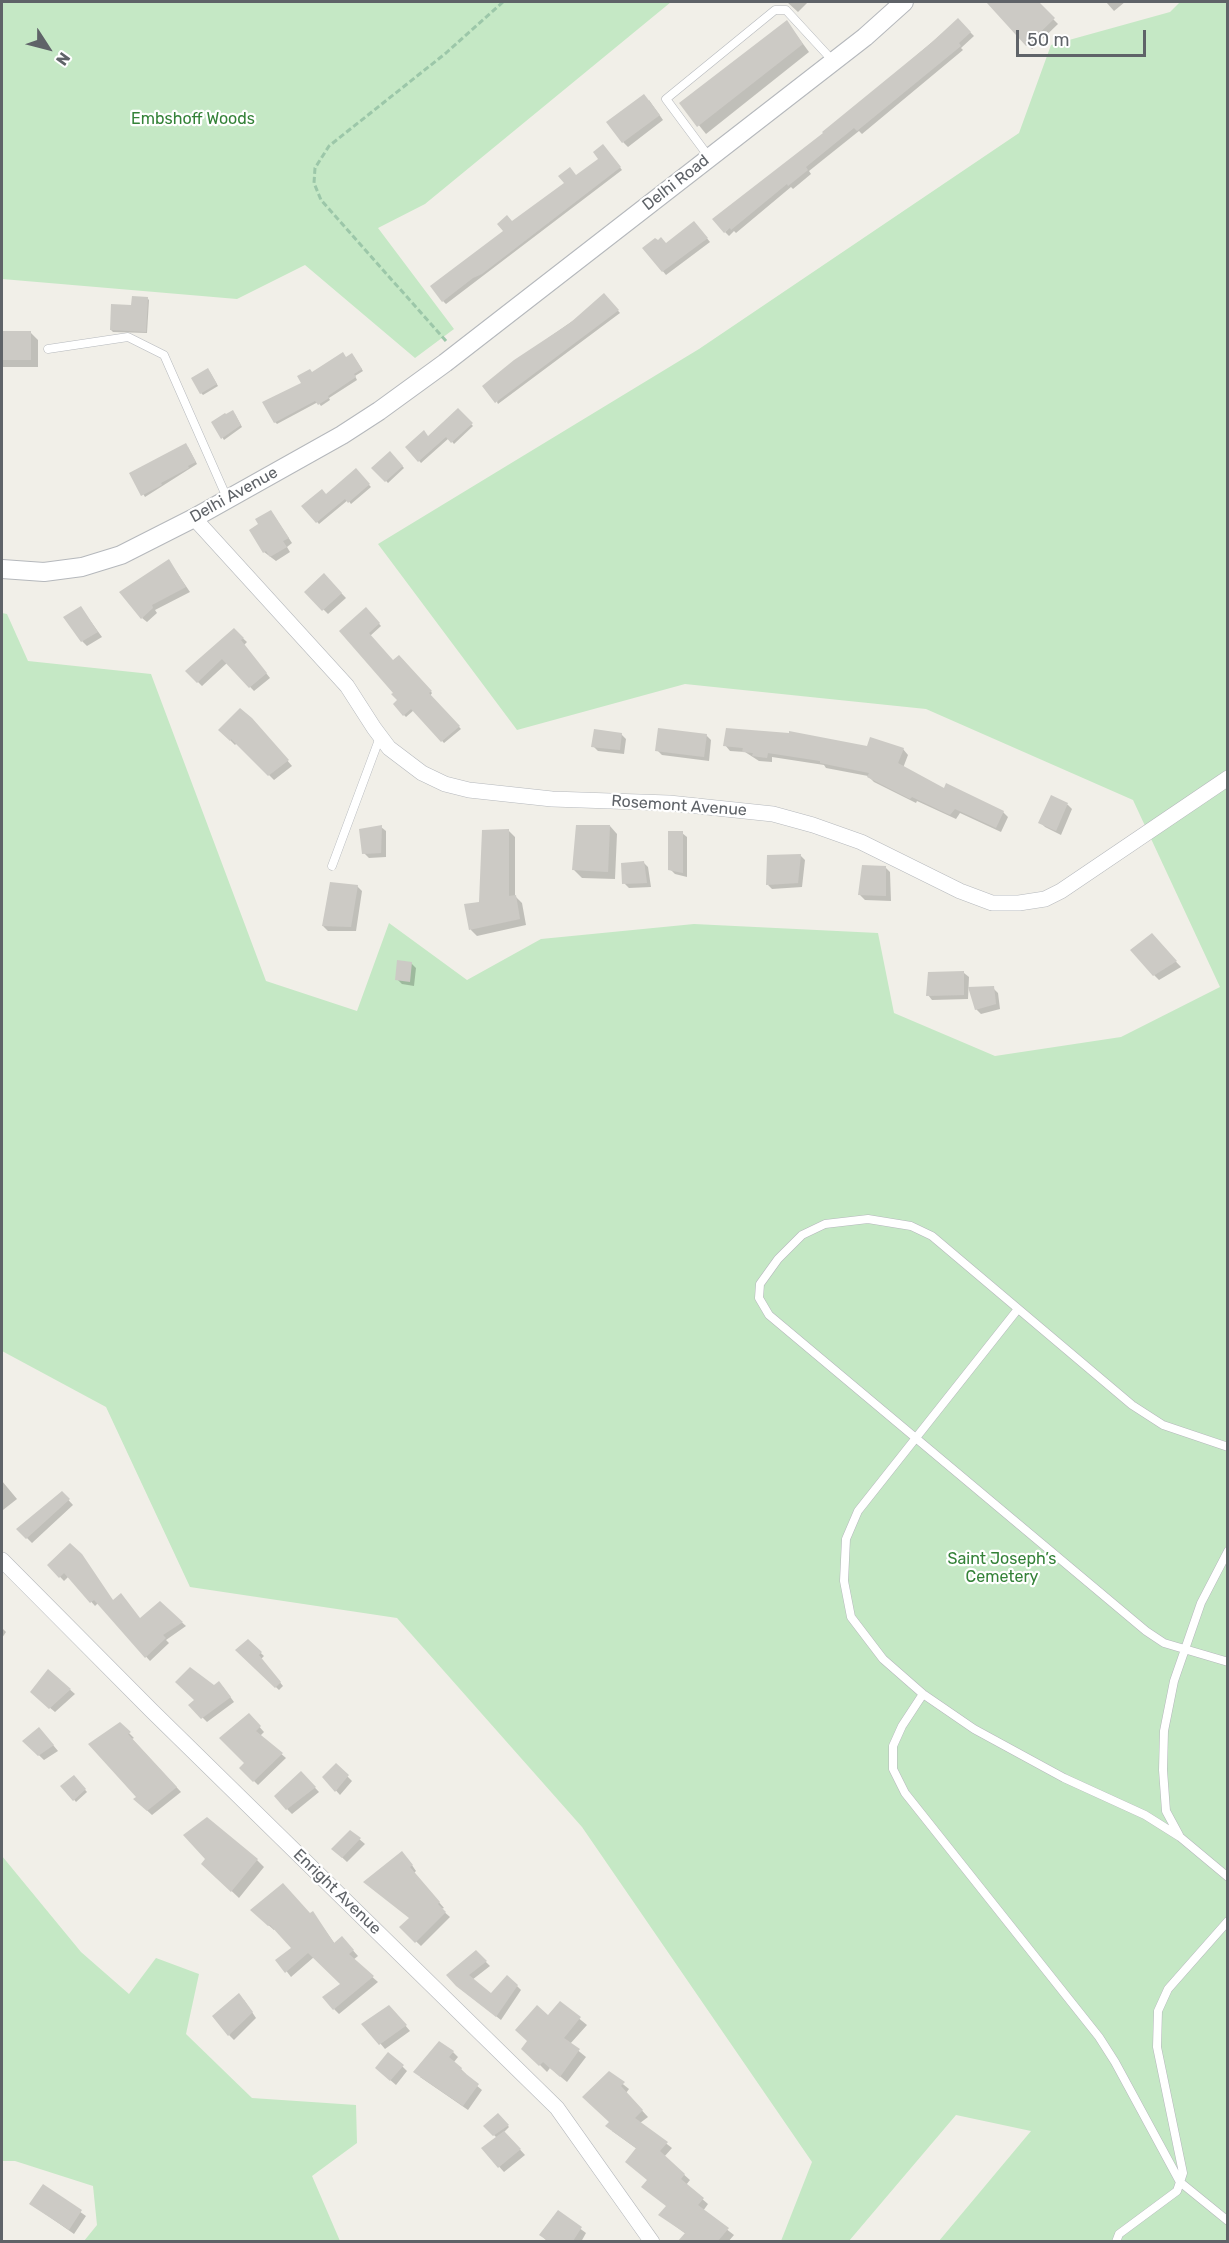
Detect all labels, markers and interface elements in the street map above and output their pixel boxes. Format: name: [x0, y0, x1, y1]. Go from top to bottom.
north arrow: [18, 18, 78, 78]
scale bar: [1019, 18, 1150, 56]
text: 50 m: [1027, 29, 1070, 51]
text: N: [52, 49, 74, 69]
park label: Embshoff Woods: [131, 109, 255, 129]
street label: Delhi Road: [639, 151, 713, 215]
street label: Delhi Avenue: [187, 463, 281, 527]
street label: Rosemont Avenue: [611, 792, 747, 820]
park label: Saint Joseph’s Cemetery: [948, 1549, 1056, 1587]
street label: Enright Avenue: [289, 1845, 385, 1939]

